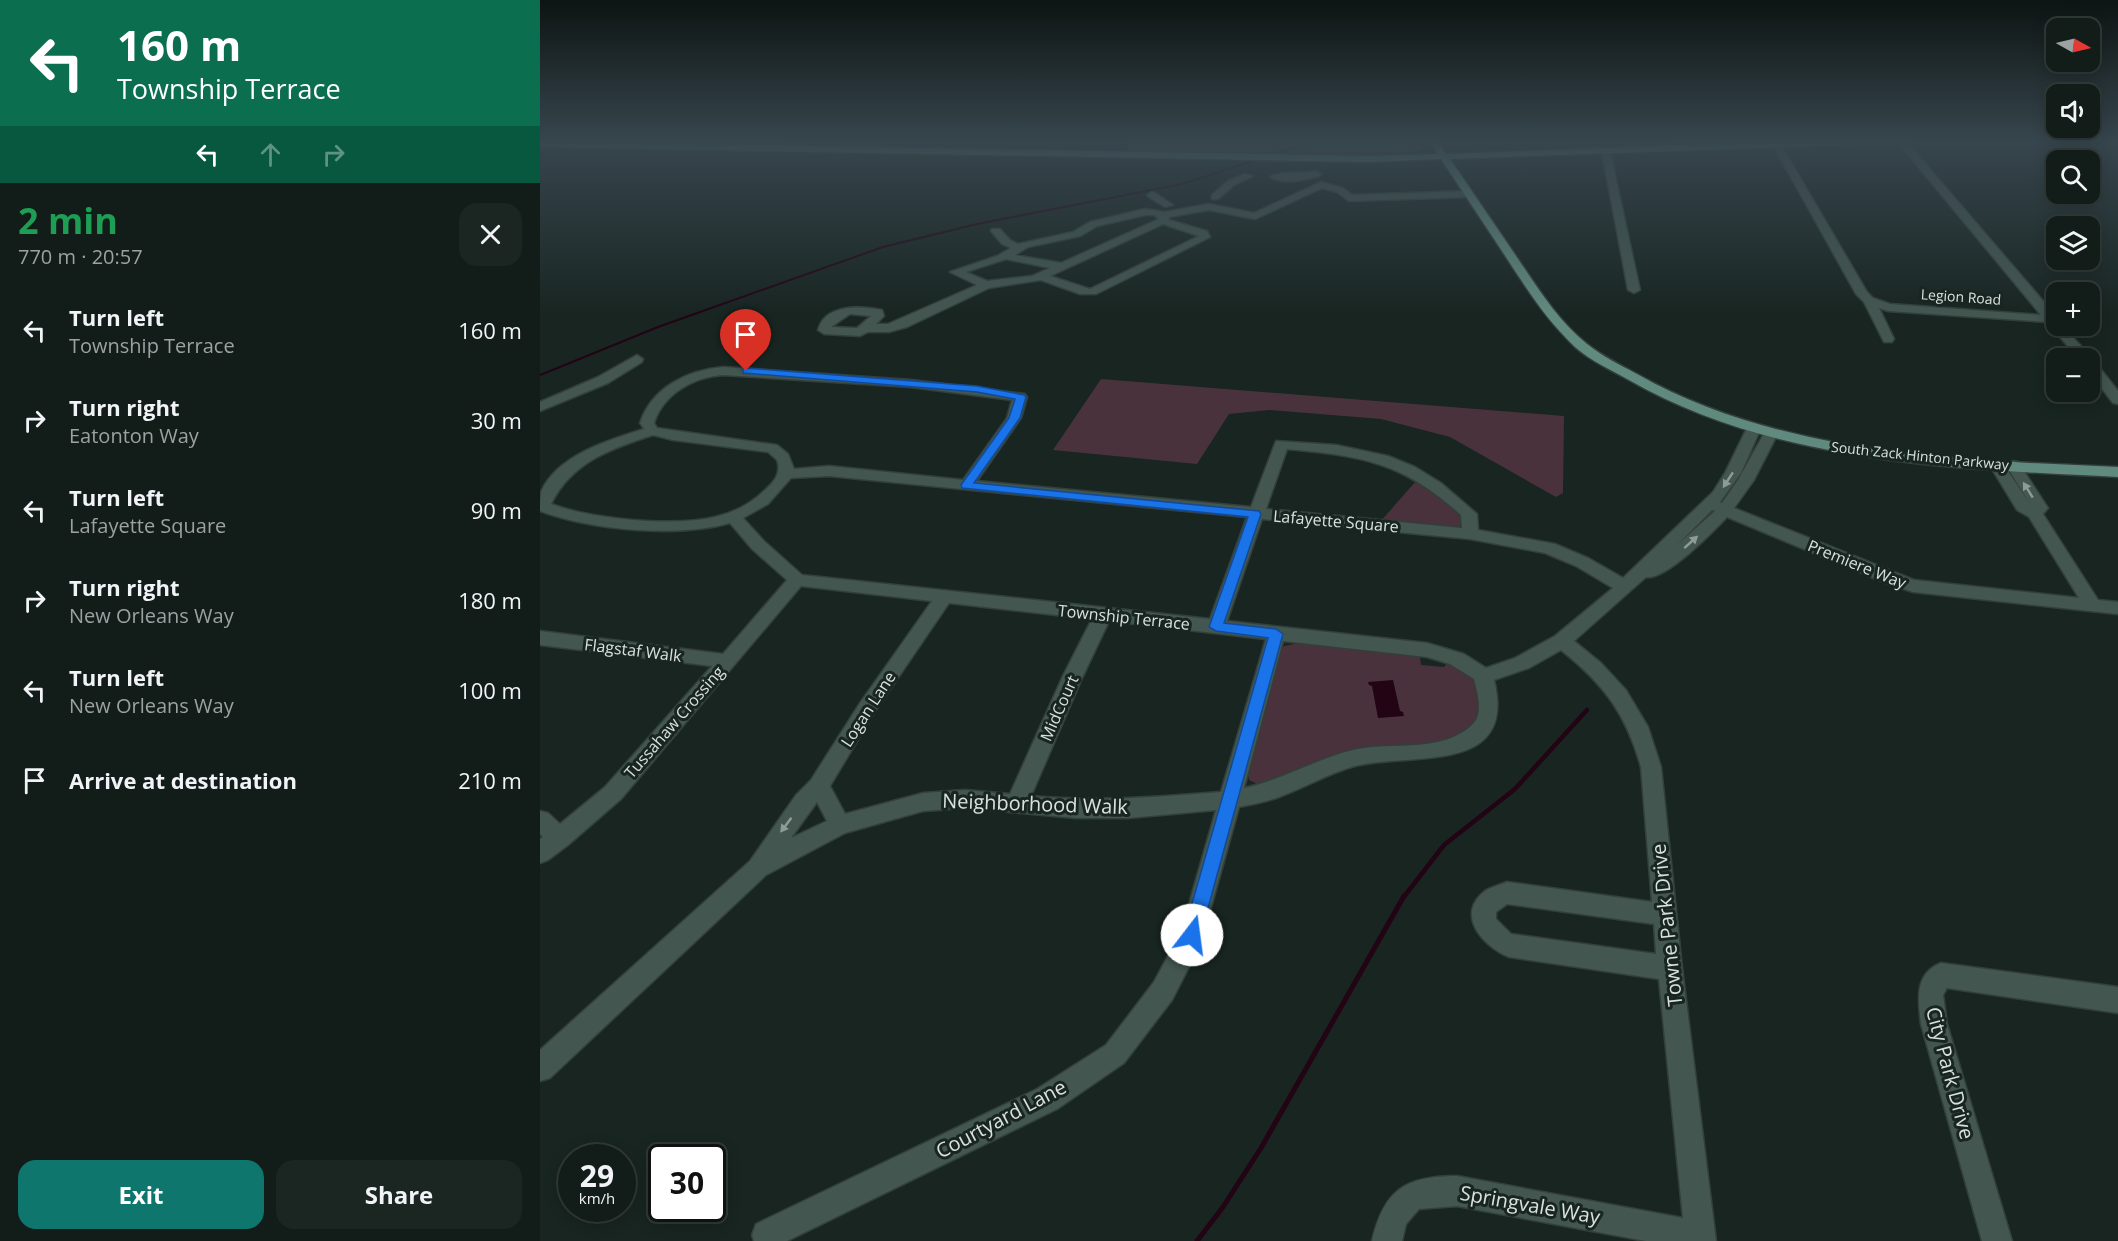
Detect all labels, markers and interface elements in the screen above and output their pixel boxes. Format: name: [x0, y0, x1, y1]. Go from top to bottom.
text: 160 m: [117, 16, 241, 73]
north arrow: [2046, 18, 2100, 72]
map controls: [2046, 18, 2100, 402]
icon: left: [18, 24, 96, 102]
text: Township Terrace: [117, 70, 341, 107]
button: sound: [2046, 84, 2100, 138]
icon: left: [191, 138, 224, 171]
icon: ahead: [254, 138, 287, 171]
icon: right: [317, 138, 350, 171]
button: search: [2046, 150, 2100, 204]
text: 2 min: [18, 196, 118, 245]
button: close: [459, 203, 522, 266]
button: layers: [2046, 216, 2100, 270]
text: 770 m · 20:57: [18, 243, 143, 270]
button: +: [2046, 282, 2100, 336]
street label: Legion Road: [1920, 284, 2002, 309]
text: Turn left: [69, 302, 164, 332]
pin: [720, 309, 771, 371]
icon: left: [18, 314, 51, 347]
text: 160 m: [458, 315, 522, 345]
icon: arrive: [729, 318, 762, 351]
text: Township Terrace: [69, 332, 235, 359]
button: −: [2046, 348, 2100, 402]
text: Turn right: [69, 392, 180, 422]
icon: right: [18, 404, 51, 437]
text: 30 m: [471, 405, 522, 435]
text: Eatonton Way: [69, 422, 199, 449]
street label: South Zack Hinton Parkway: [1830, 437, 2011, 474]
one-way arrow: [1723, 472, 1734, 488]
text: Turn left: [69, 482, 164, 512]
one-way arrow: [2023, 482, 2034, 498]
icon: left: [18, 494, 51, 527]
text: 90 m: [471, 495, 522, 525]
street label: Lafayette Square: [1272, 505, 1400, 537]
text: Lafayette Square: [69, 512, 226, 539]
street label: Premiere Way: [1805, 534, 1910, 594]
one-way arrow: [1683, 536, 1698, 549]
text: Turn right: [69, 572, 180, 602]
icon: right: [18, 584, 51, 617]
text: 180 m: [458, 585, 522, 615]
street label: Township Terrace: [1057, 599, 1191, 635]
text: New Orleans Way: [69, 602, 234, 629]
street label: Flagstaf Walk: [583, 633, 683, 667]
street label: Tussahaw Crossing: [619, 661, 729, 783]
text: Turn left: [69, 662, 164, 692]
street label: Logan Lane: [835, 667, 901, 751]
street label: MidCourt: [1035, 671, 1083, 744]
icon: left: [18, 674, 51, 707]
text: 100 m: [458, 675, 522, 705]
text: New Orleans Way: [69, 692, 234, 719]
icon: arrive: [18, 764, 51, 797]
text: Arrive at destination: [69, 765, 297, 795]
text: 210 m: [458, 765, 522, 795]
street label: Neighborhood Walk: [942, 787, 1129, 820]
one-way arrow: [781, 818, 793, 833]
street label: Towne Park Drive: [1645, 842, 1688, 1008]
position arrow: [1160, 903, 1224, 967]
street label: City Park Drive: [1920, 1004, 1981, 1142]
street label: Courtyard Lane: [931, 1073, 1071, 1164]
speed limit sign: 30: [648, 1144, 726, 1222]
text: 29: [580, 1155, 614, 1196]
button: Exit: [18, 1160, 264, 1229]
button: Share: [276, 1160, 522, 1229]
street label: Springvale Way: [1458, 1179, 1603, 1230]
text: km/h: [579, 1188, 615, 1208]

